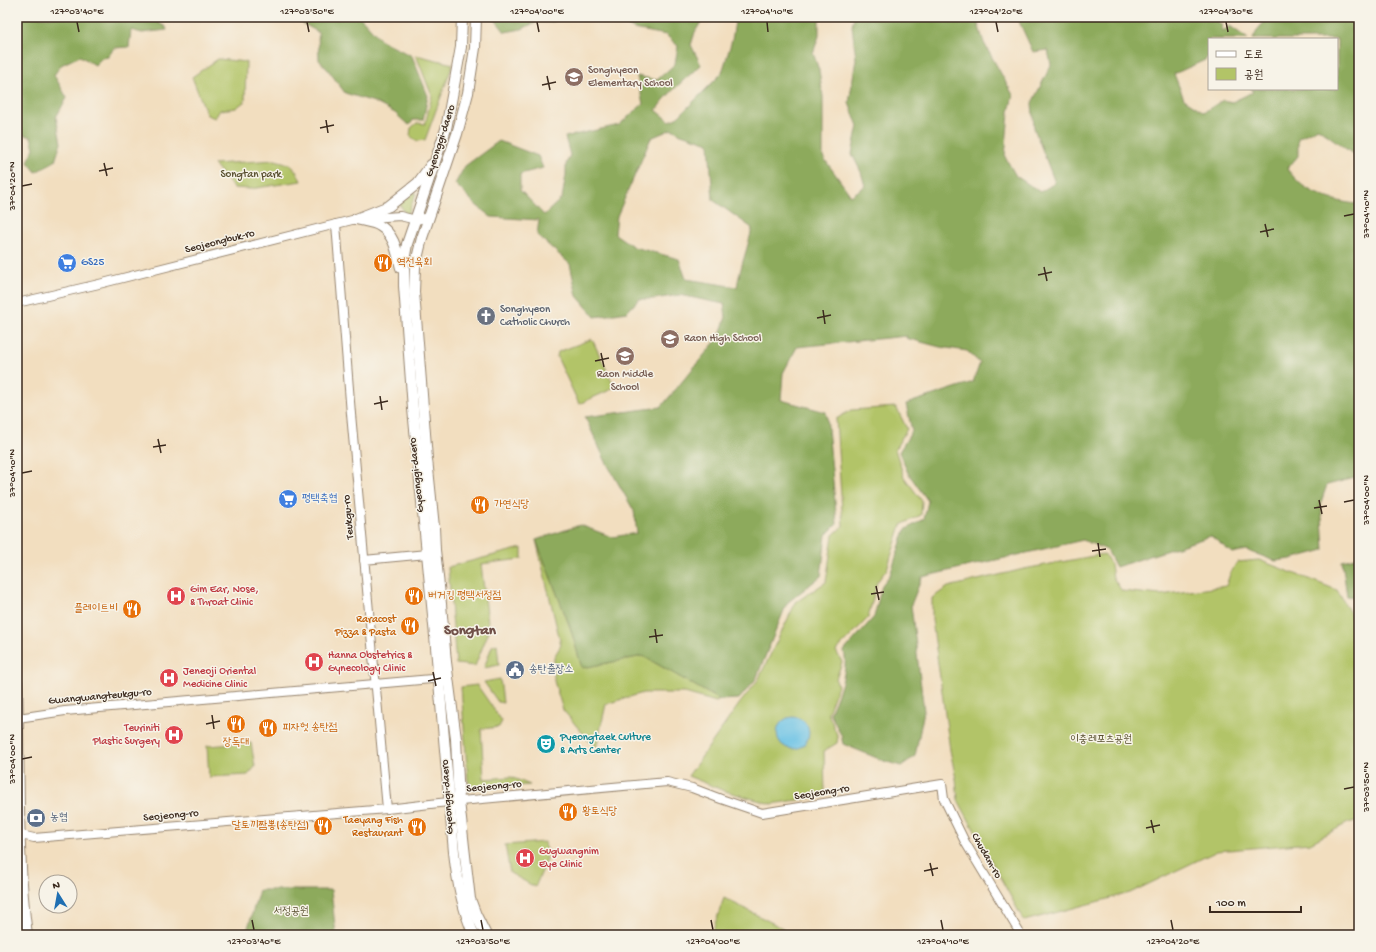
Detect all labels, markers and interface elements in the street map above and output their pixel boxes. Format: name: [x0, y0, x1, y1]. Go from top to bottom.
text: 127°03'40"E: [50, 6, 104, 18]
text: 127°03'50"E: [279, 6, 334, 18]
text: 127°04'00"E: [509, 6, 564, 18]
text: 127°04'10"E: [740, 6, 794, 18]
text: 127°04'20"E: [969, 6, 1023, 18]
text: 127°04'30"E: [1199, 6, 1253, 18]
legend: [1208, 38, 1338, 90]
text: 도로: [1244, 49, 1263, 63]
place label: Songhyeon Elementary School: [588, 65, 673, 90]
school or university icon: Songhyeon Elementary School: [563, 66, 585, 88]
text: 공원: [1244, 69, 1263, 83]
street label: Gyeonggi-daero: [424, 103, 458, 179]
text: 37°04'20"N: [7, 161, 19, 212]
park label: Songtan park: [220, 169, 283, 181]
text: 37°04'10"N: [1361, 189, 1373, 239]
street label: Seojeongbuk-ro: [184, 227, 256, 256]
supermarket icon: GS25: [56, 252, 78, 274]
restaurant icon: 역전육회: [372, 252, 394, 274]
place label: 역전육회: [397, 256, 432, 269]
place label: GS25: [81, 257, 104, 269]
place label: Songhyeon Catholic Church: [500, 304, 570, 329]
church icon: Songhyeon Catholic Church: [475, 305, 497, 327]
school or university icon: Raon High School: [659, 328, 681, 350]
place label: Raon High School: [684, 333, 762, 345]
school or university icon: Raon Middle School: [614, 345, 636, 367]
place label: Raon Middle School: [597, 369, 654, 394]
street label: Gyeonggi-daero: [407, 437, 427, 513]
text: 37°04'10"N: [7, 448, 19, 498]
text: 37°04'00"N: [1361, 475, 1373, 526]
supermarket icon: 평택축협: [277, 488, 299, 510]
place label: 평택축협: [302, 492, 338, 505]
street label: Teukgu-ro: [341, 494, 357, 541]
restaurant icon: 가연식당: [469, 494, 491, 516]
place label: 가연식당: [494, 499, 530, 511]
place label: Gim Ear, Nose, & Throat Clinic: [190, 584, 259, 609]
hospital icon: Gim Ear, Nose, & Throat Clinic: [165, 585, 187, 607]
restaurant icon: 버거킹 평택서정점: [403, 585, 425, 607]
place label: 버거킹 평택서정점: [428, 590, 502, 602]
restaurant icon: 플레이트비: [121, 598, 143, 620]
place label: 플레이트비: [74, 603, 118, 615]
place label: Raracost Pizza & Pasta: [334, 614, 398, 639]
restaurant icon: Raracost Pizza & Pasta: [399, 615, 421, 637]
district label: Songtan: [444, 622, 497, 640]
place label: Hanna Obstetrics & Gynecology Clinic: [328, 650, 412, 675]
hospital icon: Hanna Obstetrics & Gynecology Clinic: [303, 651, 325, 673]
public building icon: 송탄출장소: [504, 659, 526, 681]
place label: 송탄출장소: [529, 663, 573, 676]
place label: Jeneoji Oriental Medicine Clinic: [183, 666, 257, 691]
hospital icon: Jeneoji Oriental Medicine Clinic: [158, 667, 180, 689]
street label: Gwangwangteukgu-ro: [48, 686, 153, 708]
restaurant icon: 장독대: [225, 713, 247, 735]
restaurant icon: 피자헛 송탄점: [257, 717, 279, 739]
place label: 피자헛 송탄점: [282, 721, 338, 734]
place label: Teuriniti Plastic Surgery: [92, 723, 161, 748]
hospital icon: Teuriniti Plastic Surgery: [163, 724, 185, 746]
place label: Pyeongtaek Culture & Arts Center: [559, 732, 651, 757]
theatre icon: Pyeongtaek Culture & Arts Center: [535, 733, 557, 755]
park label: 이충레포츠공원: [1070, 733, 1132, 746]
text: 37°04'00"N: [7, 734, 19, 785]
place label: 장독대: [223, 737, 249, 749]
street label: Gyeonggi-daero: [439, 759, 457, 835]
text: 37°03'50"N: [1361, 762, 1373, 813]
street label: Seojeong-ro: [466, 779, 523, 795]
street label: Seojeong-ro: [794, 783, 851, 803]
restaurant icon: 황토식당: [557, 801, 579, 823]
place label: 황토식당: [582, 805, 618, 818]
bank icon: 농협: [25, 807, 47, 829]
street label: Seojeong-ro: [143, 808, 200, 824]
place label: 농협: [50, 812, 68, 824]
restaurant icon: 달토끼짬뽕(송탄점): [312, 815, 334, 837]
place label: Taeyang Fish Restaurant: [342, 815, 405, 840]
restaurant icon: Taeyang Fish Restaurant: [406, 816, 428, 838]
place label: 달토끼짬뽕(송탄점): [232, 819, 309, 832]
street label: Chudam-ro: [968, 831, 1004, 881]
place label: Gugwangnim Eye Clinic: [539, 846, 599, 871]
hospital icon: Gugwangnim Eye Clinic: [514, 847, 536, 869]
north arrow: [38, 874, 78, 914]
text: N: [52, 880, 61, 893]
scale bar: [1210, 888, 1301, 914]
text: 100 m: [1215, 897, 1246, 911]
park label: 서정공원: [273, 906, 309, 918]
text: 127°03'40"E: [227, 936, 281, 948]
text: 127°03'50"E: [455, 936, 510, 948]
text: 127°04'00"E: [685, 936, 740, 948]
text: 127°04'10"E: [916, 936, 970, 948]
text: 127°04'20"E: [1146, 936, 1200, 948]

